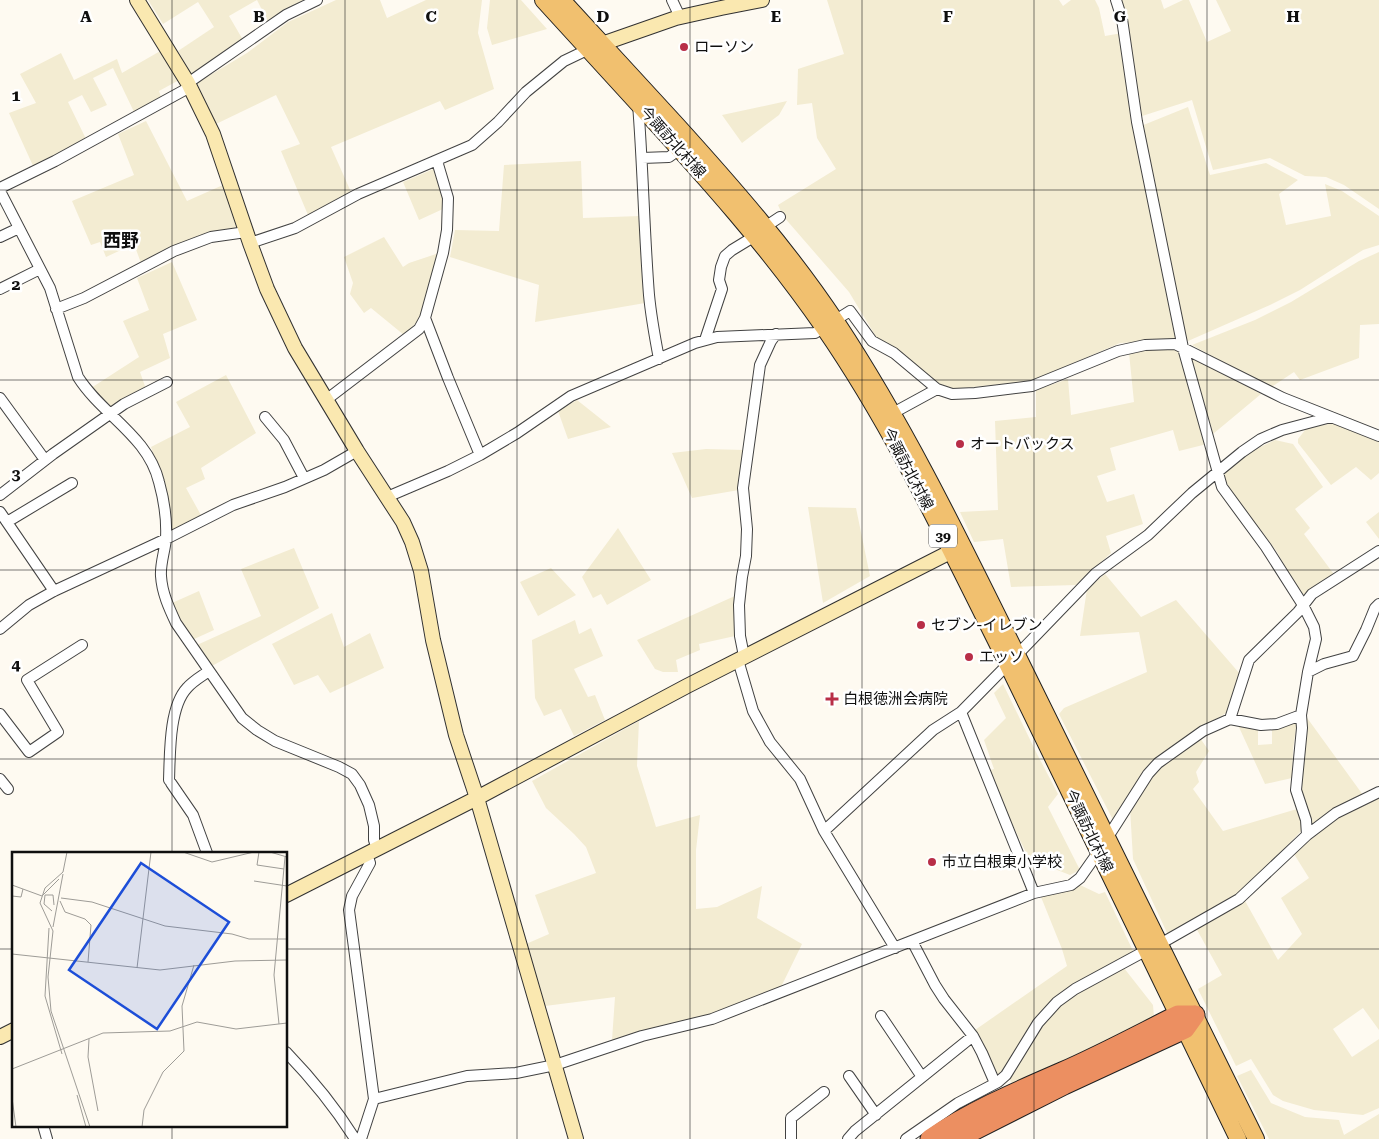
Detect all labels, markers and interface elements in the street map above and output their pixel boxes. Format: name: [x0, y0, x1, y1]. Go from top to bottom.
text: A: [80, 7, 92, 26]
text: B: [253, 7, 265, 26]
text: C: [425, 7, 437, 26]
text: D: [597, 7, 610, 26]
text: E: [771, 7, 781, 26]
text: F: [943, 7, 953, 26]
text: G: [1114, 7, 1127, 26]
text: H: [1286, 7, 1300, 26]
place label: ローソン: [694, 38, 754, 56]
marker: ローソン: [678, 41, 690, 53]
text: 1: [12, 86, 21, 105]
street label: 今諏訪北村線: [636, 103, 710, 181]
district label: 西野: [103, 230, 139, 251]
text: 2: [12, 275, 21, 294]
street label: 今諏訪北村線: [879, 425, 937, 513]
place label: オートバックス: [970, 435, 1075, 453]
marker: オートバックス: [954, 438, 966, 450]
text: 3: [12, 465, 21, 484]
road number: 39: [929, 524, 957, 548]
place label: セブン-イレブン: [931, 616, 1043, 634]
marker: セブン-イレブン: [915, 619, 927, 631]
place label: エッソ: [979, 648, 1024, 666]
marker: エッソ: [963, 651, 975, 663]
text: 4: [12, 655, 21, 674]
place label: 白根徳洲会病院: [843, 690, 948, 708]
marker: 白根徳洲会病院: [825, 692, 839, 706]
street label: 今諏訪北村線: [1061, 787, 1117, 875]
inset map: [12, 852, 288, 1126]
place label: 市立白根東小学校: [942, 853, 1062, 871]
marker: 市立白根東小学校: [926, 856, 938, 868]

